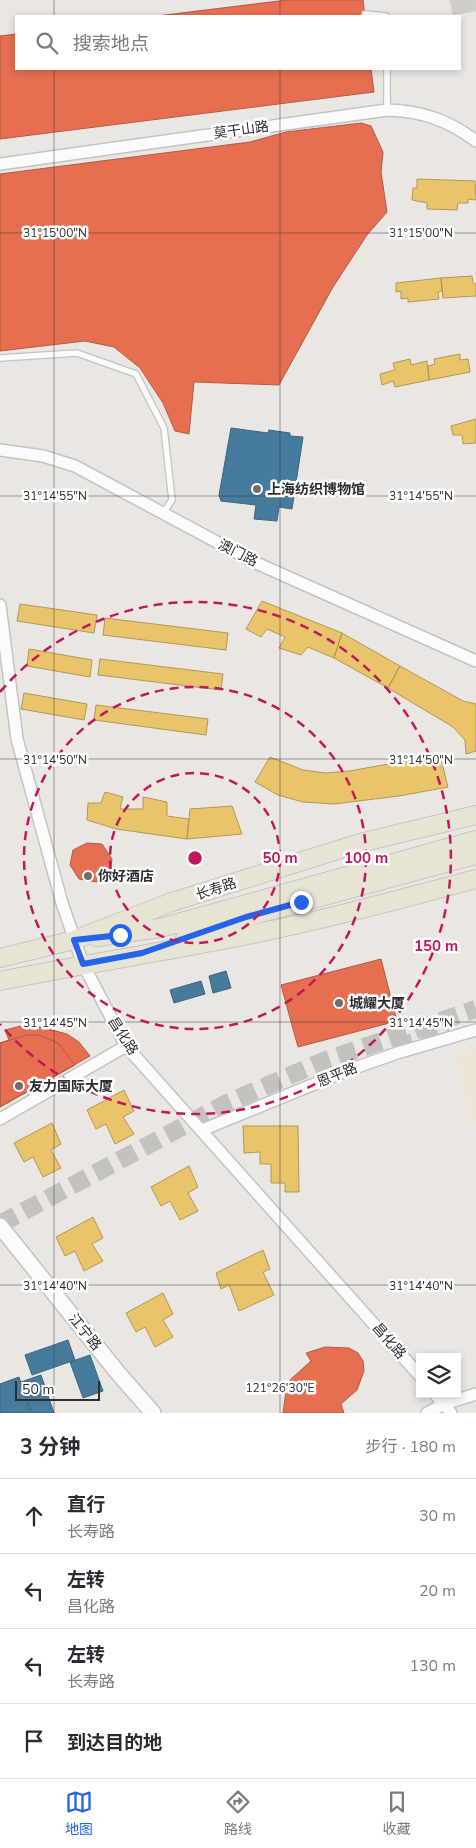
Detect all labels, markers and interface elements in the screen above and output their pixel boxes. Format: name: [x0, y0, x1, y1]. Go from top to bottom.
search box: [15, 15, 461, 70]
icon: search: [33, 29, 61, 57]
text: 搜索地点: [73, 31, 149, 57]
street label: 莫干山路: [212, 117, 270, 143]
text: 31°15'00"N: [23, 225, 87, 241]
text: 31°15'00"N: [389, 225, 453, 241]
place label: 上海纺织博物馆: [267, 480, 365, 499]
marker: 上海纺织博物馆: [251, 483, 263, 495]
text: 31°14'55"N: [23, 488, 87, 504]
text: 31°14'55"N: [389, 488, 453, 504]
street label: 澳门路: [215, 535, 261, 571]
text: 31°14'50"N: [23, 752, 87, 768]
text: 31°14'50"N: [389, 752, 453, 768]
text: 50 m: [262, 848, 298, 868]
text: 100 m: [344, 848, 388, 868]
centre of rings: [186, 849, 204, 867]
place label: 你好酒店: [98, 867, 154, 886]
marker: 你好酒店: [82, 870, 94, 882]
street label: 长寿路: [193, 873, 239, 905]
route end: [290, 891, 313, 914]
route start: [109, 924, 132, 947]
text: 150 m: [414, 936, 458, 956]
place label: 城耀大厦: [349, 994, 405, 1013]
marker: 城耀大厦: [333, 997, 345, 1009]
street label: 昌化路: [104, 1013, 142, 1059]
text: 31°14'45"N: [23, 1015, 87, 1031]
text: 31°14'45"N: [389, 1015, 453, 1031]
street label: 恩平路: [314, 1058, 360, 1092]
place label: 友力国际大厦: [29, 1077, 113, 1096]
marker: 友力国际大厦: [13, 1080, 25, 1092]
text: 31°14'40"N: [23, 1278, 87, 1294]
text: 31°14'40"N: [389, 1278, 453, 1294]
street label: 江宁路: [64, 1310, 106, 1354]
street label: 昌化路: [368, 1319, 410, 1363]
map controls: [416, 1353, 461, 1398]
button: layers: [416, 1353, 461, 1398]
scale bar: [15, 1378, 100, 1401]
text: 50 m: [22, 1380, 54, 1399]
text: 121°26'30"E: [245, 1380, 315, 1396]
text: 3 分钟: [20, 1433, 80, 1461]
text: 步行 · 180 m: [366, 1436, 456, 1458]
text: 直行: [67, 1492, 105, 1518]
icon: ahead: [20, 1502, 48, 1530]
text: 30 m: [419, 1505, 456, 1527]
text: 长寿路: [67, 1521, 115, 1543]
text: 左转: [67, 1567, 105, 1593]
icon: left: [20, 1577, 48, 1605]
text: 20 m: [419, 1580, 456, 1602]
text: 昌化路: [67, 1596, 115, 1618]
text: 左转: [67, 1642, 105, 1668]
icon: left: [20, 1652, 48, 1680]
text: 130 m: [409, 1655, 456, 1677]
text: 长寿路: [67, 1671, 115, 1693]
icon: arrive: [20, 1727, 48, 1755]
text: 到达目的地: [67, 1730, 162, 1756]
tab: 地图: [65, 1788, 93, 1839]
tab: 路线: [224, 1788, 252, 1839]
tab: 收藏: [383, 1788, 411, 1839]

